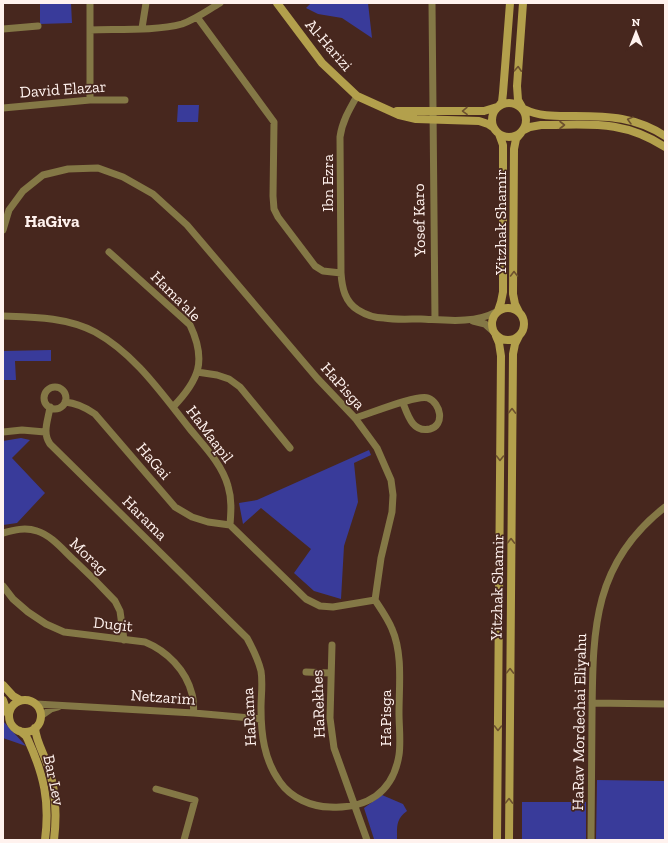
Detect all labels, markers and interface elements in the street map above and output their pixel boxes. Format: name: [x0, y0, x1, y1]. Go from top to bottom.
north arrow: [616, 12, 656, 52]
street label: Al-Harizi: [301, 15, 357, 75]
text: N: [632, 16, 641, 29]
one-way arrow: [513, 66, 522, 72]
street label: David Elazar: [19, 76, 107, 102]
one-way arrow: [462, 107, 468, 115]
one-way arrow: [626, 116, 633, 125]
one-way arrow: [559, 121, 565, 129]
street label: Ibn Ezra: [318, 154, 337, 212]
street label: Yitzhak Shamir: [491, 169, 510, 276]
street label: Yosef Karo: [409, 183, 429, 258]
district label: HaGiva: [24, 211, 80, 231]
street label: Hama'ale: [147, 267, 205, 325]
one-way arrow: [509, 271, 518, 277]
street label: HaPisga: [317, 359, 369, 414]
street label: HaMaapil: [182, 402, 238, 466]
one-way arrow: [508, 408, 517, 414]
street label: HaGai: [133, 439, 176, 484]
one-way arrow: [496, 455, 504, 461]
street label: Harama: [119, 492, 172, 545]
street label: Yitzhak Shamir: [487, 533, 507, 641]
street label: Morag: [66, 534, 112, 579]
one-way arrow: [507, 538, 515, 544]
street label: Dugit: [92, 612, 134, 636]
street label: HaRav Mordechai Eliyahu: [568, 633, 590, 811]
one-way arrow: [506, 668, 514, 674]
street label: HaRekhes: [307, 669, 329, 739]
street label: Netzarim: [130, 685, 196, 709]
street label: HaRama: [238, 687, 260, 747]
street label: HaPisga: [376, 689, 395, 746]
one-way arrow: [494, 725, 502, 731]
street label: Bar Lev: [39, 753, 69, 807]
one-way arrow: [505, 798, 513, 804]

